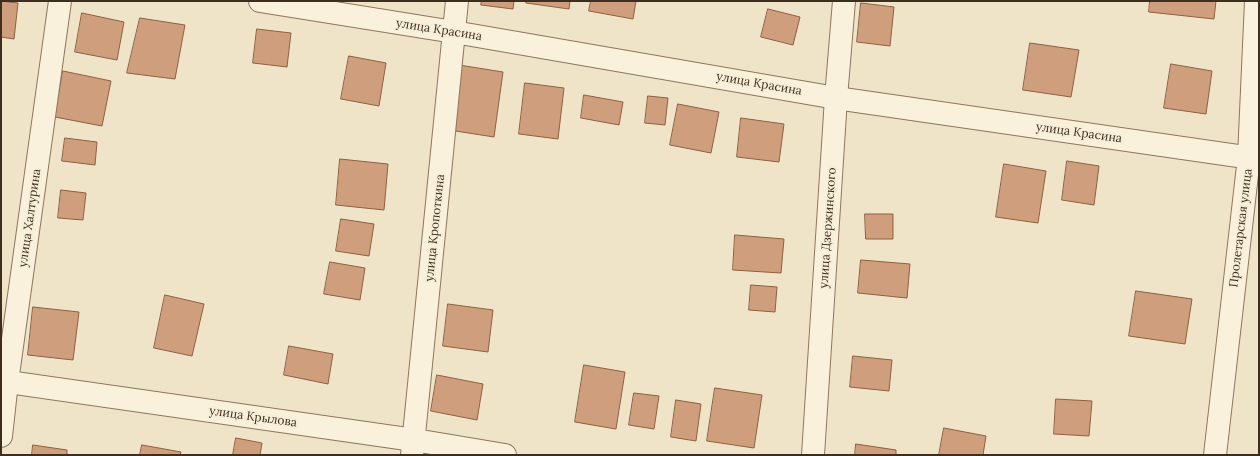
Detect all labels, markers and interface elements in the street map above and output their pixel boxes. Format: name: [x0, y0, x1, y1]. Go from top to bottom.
street label: улица Красина: [395, 16, 483, 44]
street label: улица Красина: [715, 69, 803, 99]
street label: улица Красина: [1035, 120, 1123, 146]
street label: улица Дзержинского: [817, 167, 839, 289]
street label: улица Халтурина: [16, 168, 44, 268]
street label: Пролетарская улица: [1227, 168, 1255, 288]
street label: улица Кропоткина: [422, 174, 448, 282]
street label: улица Крылова: [208, 404, 298, 430]

